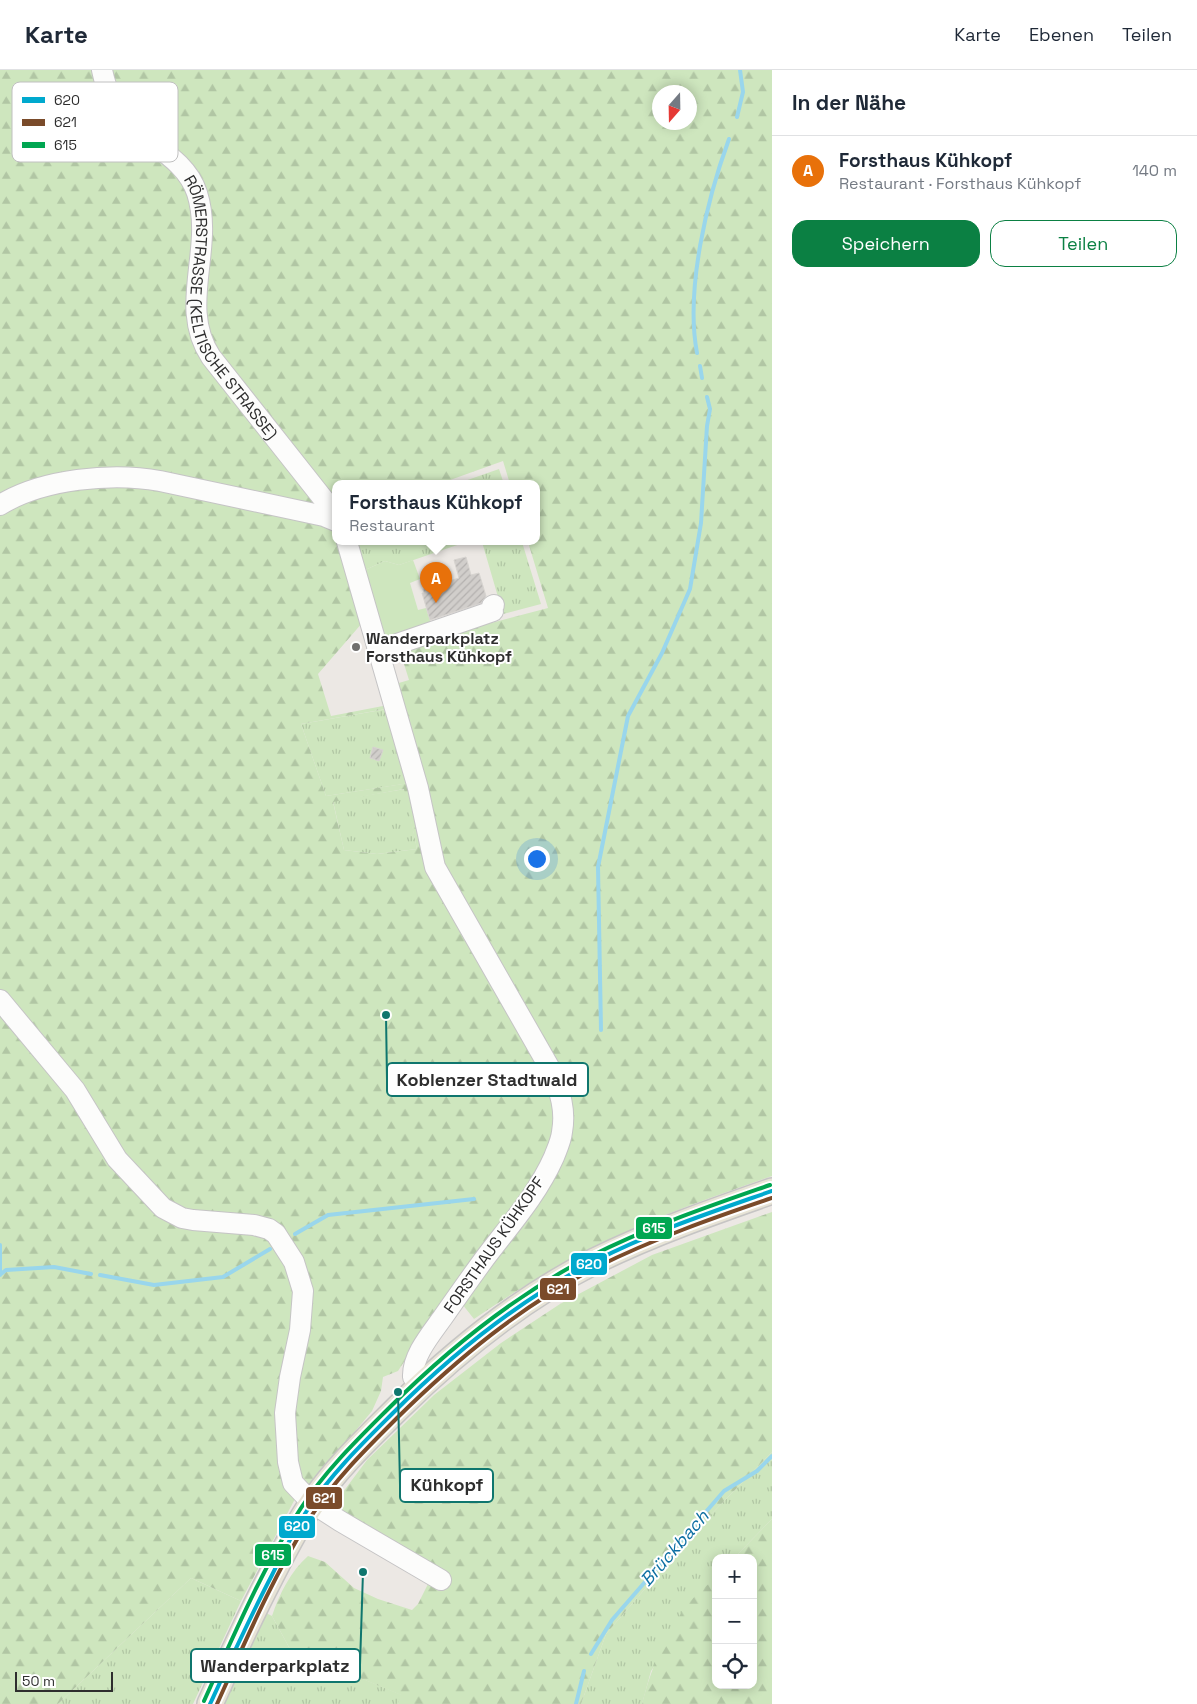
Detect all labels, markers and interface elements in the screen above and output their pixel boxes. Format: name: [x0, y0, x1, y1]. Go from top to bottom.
text: Karte: [25, 19, 88, 50]
text: Karte: [954, 23, 1001, 46]
text: Ebenen: [1029, 23, 1094, 46]
text: Teilen: [1122, 23, 1172, 46]
legend: [12, 82, 178, 162]
north arrow: [652, 85, 697, 130]
text: In der Nähe: [792, 89, 906, 116]
text: 620: [54, 91, 80, 109]
text: 621: [54, 113, 77, 131]
text: 615: [54, 136, 77, 154]
text: Forsthaus Kühkopf: [839, 148, 1012, 173]
text: A: [803, 160, 813, 181]
text: 140 m: [1132, 160, 1177, 181]
street label: RÖMERSTRASSE (KELTISCHE STRASSE): [180, 171, 282, 443]
text: Restaurant · Forsthaus Kühkopf: [839, 173, 1081, 194]
button: Speichern: [792, 220, 980, 267]
button: Teilen: [990, 220, 1177, 267]
popup: [332, 480, 540, 545]
text: Forsthaus Kühkopf: [349, 490, 523, 515]
text: Restaurant: [349, 515, 435, 536]
pin: A: [420, 562, 452, 603]
place label: Wanderparkplatz Forsthaus Kühkopf: [366, 628, 512, 667]
marker: Wanderparkplatz Forsthaus Kühkopf: [350, 641, 362, 653]
your location: [524, 846, 550, 872]
callout: Koblenzer Stadtwald: [387, 1063, 588, 1096]
text: Koblenzer Stadtwald: [397, 1068, 577, 1091]
street label: FORSTHAUS KÜHKOPF: [439, 1172, 549, 1317]
line badge: 615: [635, 1216, 673, 1240]
text: 615: [642, 1219, 666, 1237]
line badge: 620: [570, 1252, 608, 1276]
text: 620: [576, 1255, 602, 1273]
line badge: 621: [539, 1277, 577, 1301]
text: 621: [546, 1280, 570, 1298]
callout: Kühkopf: [400, 1469, 493, 1502]
text: Kühkopf: [411, 1473, 484, 1496]
line badge: 621: [305, 1486, 343, 1510]
text: 621: [312, 1489, 336, 1507]
water label: Brückbach: [635, 1504, 714, 1591]
line badge: 620: [278, 1515, 316, 1539]
text: 620: [284, 1517, 310, 1535]
line badge: 615: [254, 1543, 292, 1567]
text: 615: [261, 1546, 285, 1564]
map controls: [712, 1554, 757, 1689]
button: +: [712, 1554, 757, 1599]
button: −: [712, 1599, 757, 1644]
button: locate: [712, 1644, 757, 1689]
callout: Wanderparkplatz: [191, 1649, 360, 1682]
text: Wanderparkplatz: [200, 1654, 350, 1677]
scale bar: [15, 1669, 112, 1692]
text: 50 m: [22, 1672, 55, 1690]

